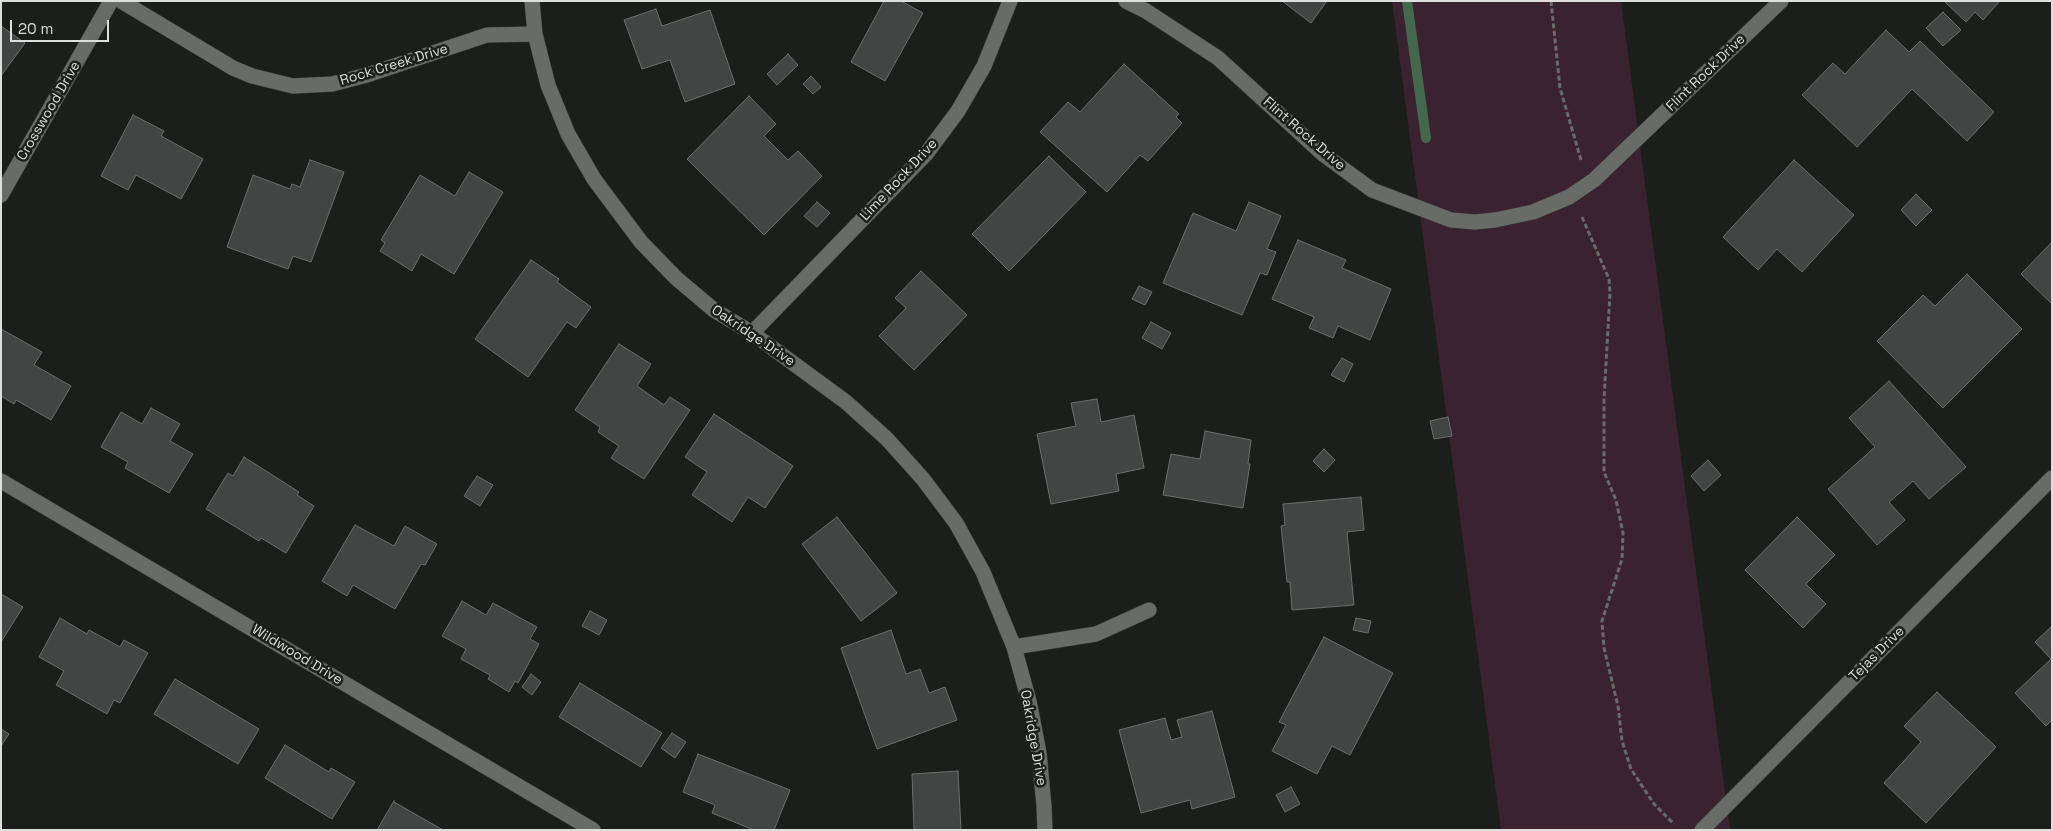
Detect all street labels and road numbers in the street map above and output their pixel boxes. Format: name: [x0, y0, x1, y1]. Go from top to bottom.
street label: Flint Rock Drive: [1663, 31, 1749, 115]
street label: Rock Creek Drive: [338, 41, 450, 89]
street label: Crosswood Drive: [14, 58, 84, 164]
street label: Flint Rock Drive: [1259, 94, 1349, 174]
street label: Lime Rock Drive: [857, 136, 941, 224]
street label: Oakridge Drive: [708, 302, 798, 370]
street label: Wildwood Drive: [249, 621, 345, 689]
street label: Tejas Drive: [1846, 623, 1908, 685]
street label: Oakridge Drive: [1016, 689, 1050, 787]

